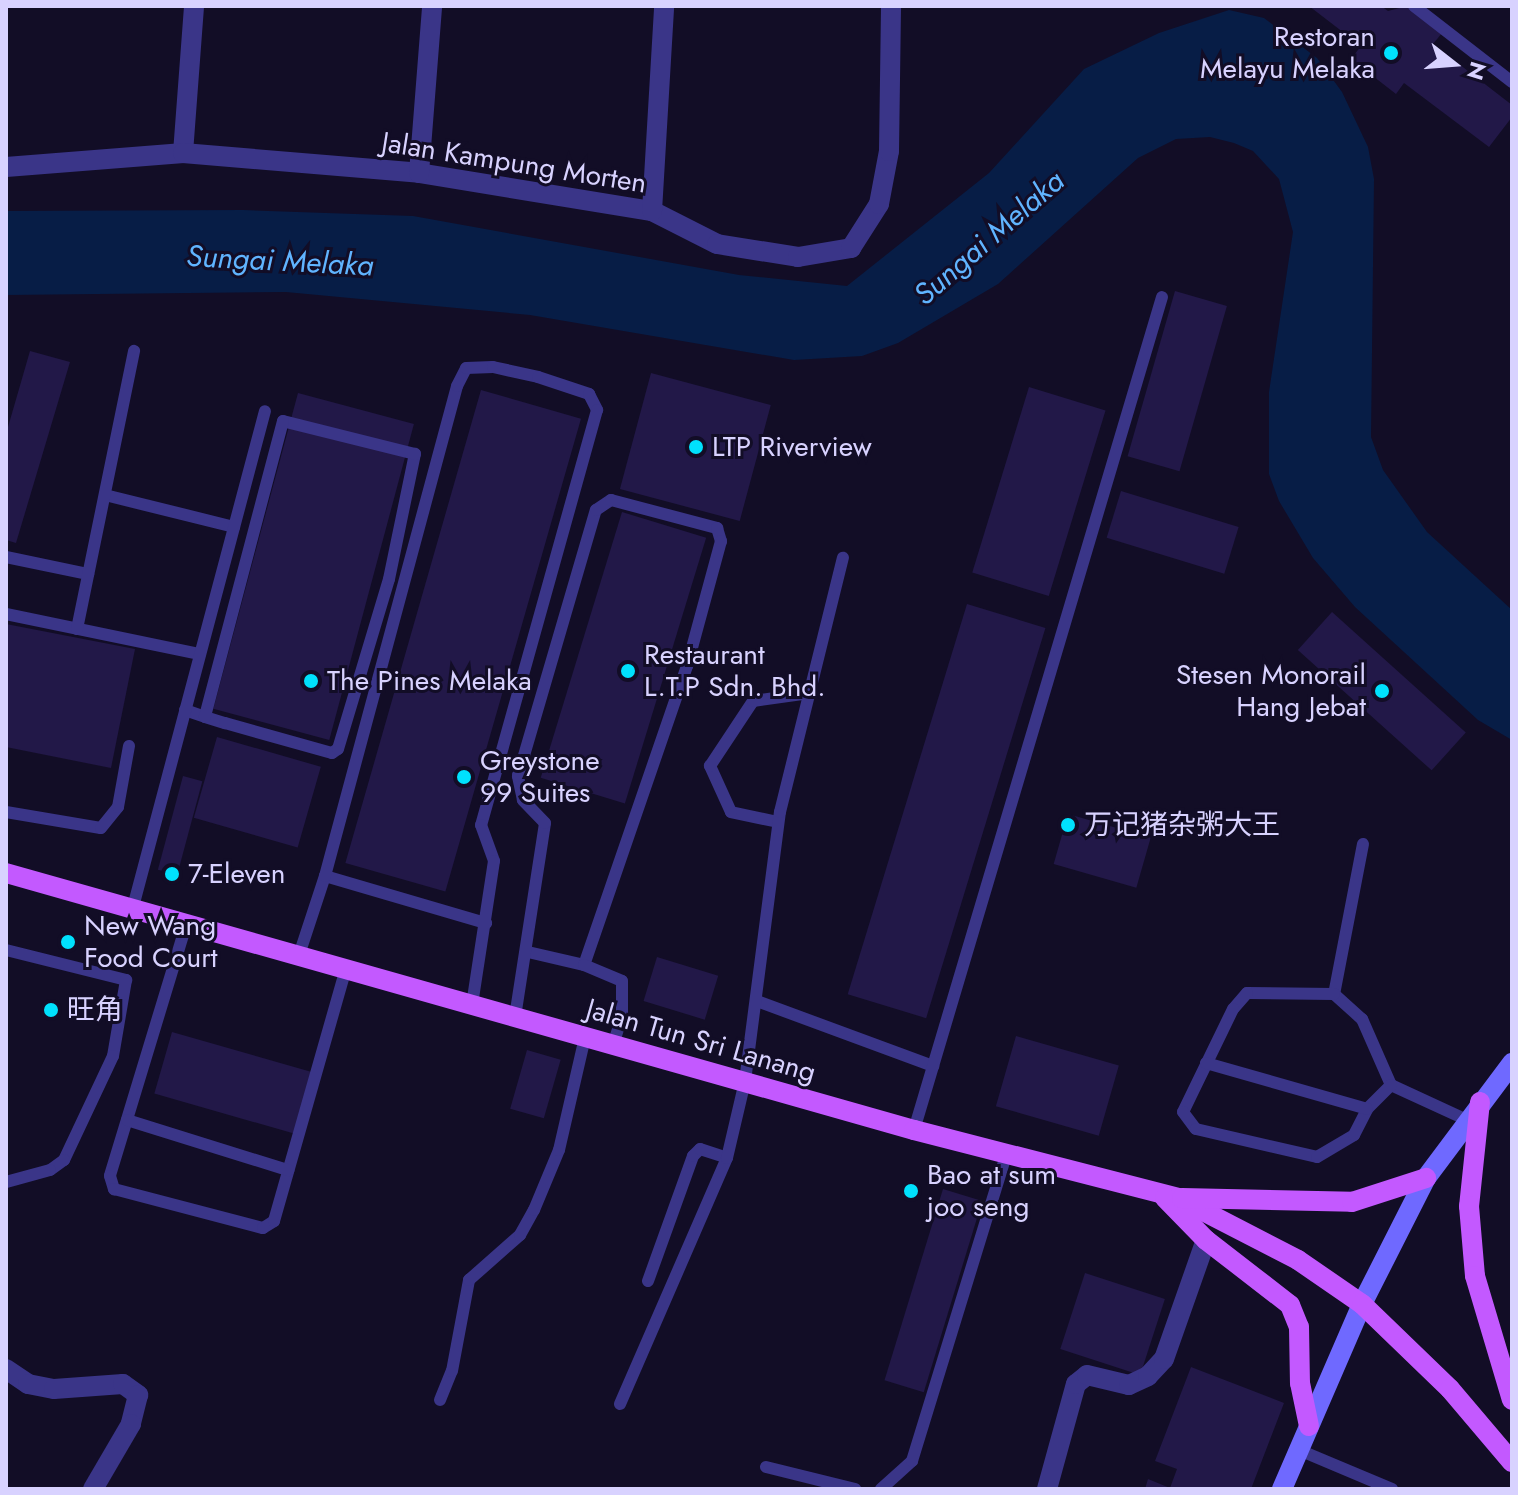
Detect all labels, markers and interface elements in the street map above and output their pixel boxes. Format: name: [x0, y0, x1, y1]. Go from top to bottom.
place label: Restoran Melayu Melaka: [1200, 20, 1375, 86]
north arrow: [1414, 24, 1494, 104]
marker: Restoran Melayu Melaka: [1382, 44, 1400, 62]
text: N: [1459, 58, 1495, 84]
street label: Jalan Kampung Morten: [379, 125, 649, 201]
water label: Sungai Melaka: [906, 163, 1072, 313]
water label: Sungai Melaka: [185, 238, 375, 284]
place label: LTP Riverview: [712, 430, 872, 464]
marker: LTP Riverview: [687, 438, 705, 456]
place label: Restaurant L.T.P Sdn. Bhd.: [644, 638, 826, 704]
place label: Stesen Monorail Hang Jebat: [1176, 658, 1366, 724]
marker: Restaurant L.T.P Sdn. Bhd.: [619, 662, 637, 680]
place label: The Pines Melaka: [327, 664, 532, 698]
marker: The Pines Melaka: [302, 672, 320, 690]
marker: Stesen Monorail Hang Jebat: [1373, 682, 1391, 700]
place label: Greystone 99 Suites: [480, 744, 600, 810]
marker: Greystone 99 Suites: [455, 768, 473, 786]
place label: 万记猪杂粥大王: [1084, 808, 1280, 842]
marker: 万记猪杂粥大王: [1059, 816, 1077, 834]
place label: 7-Eleven: [188, 857, 285, 891]
marker: 7-Eleven: [163, 865, 181, 883]
place label: New Wang Food Court: [84, 909, 218, 975]
marker: New Wang Food Court: [59, 933, 77, 951]
street label: Jalan Tun Sri Lanang: [582, 992, 820, 1090]
place label: 旺角: [67, 993, 123, 1027]
marker: 旺角: [42, 1001, 60, 1019]
place label: Bao at sum joo seng: [927, 1158, 1056, 1224]
marker: Bao at sum joo seng: [902, 1182, 920, 1200]

